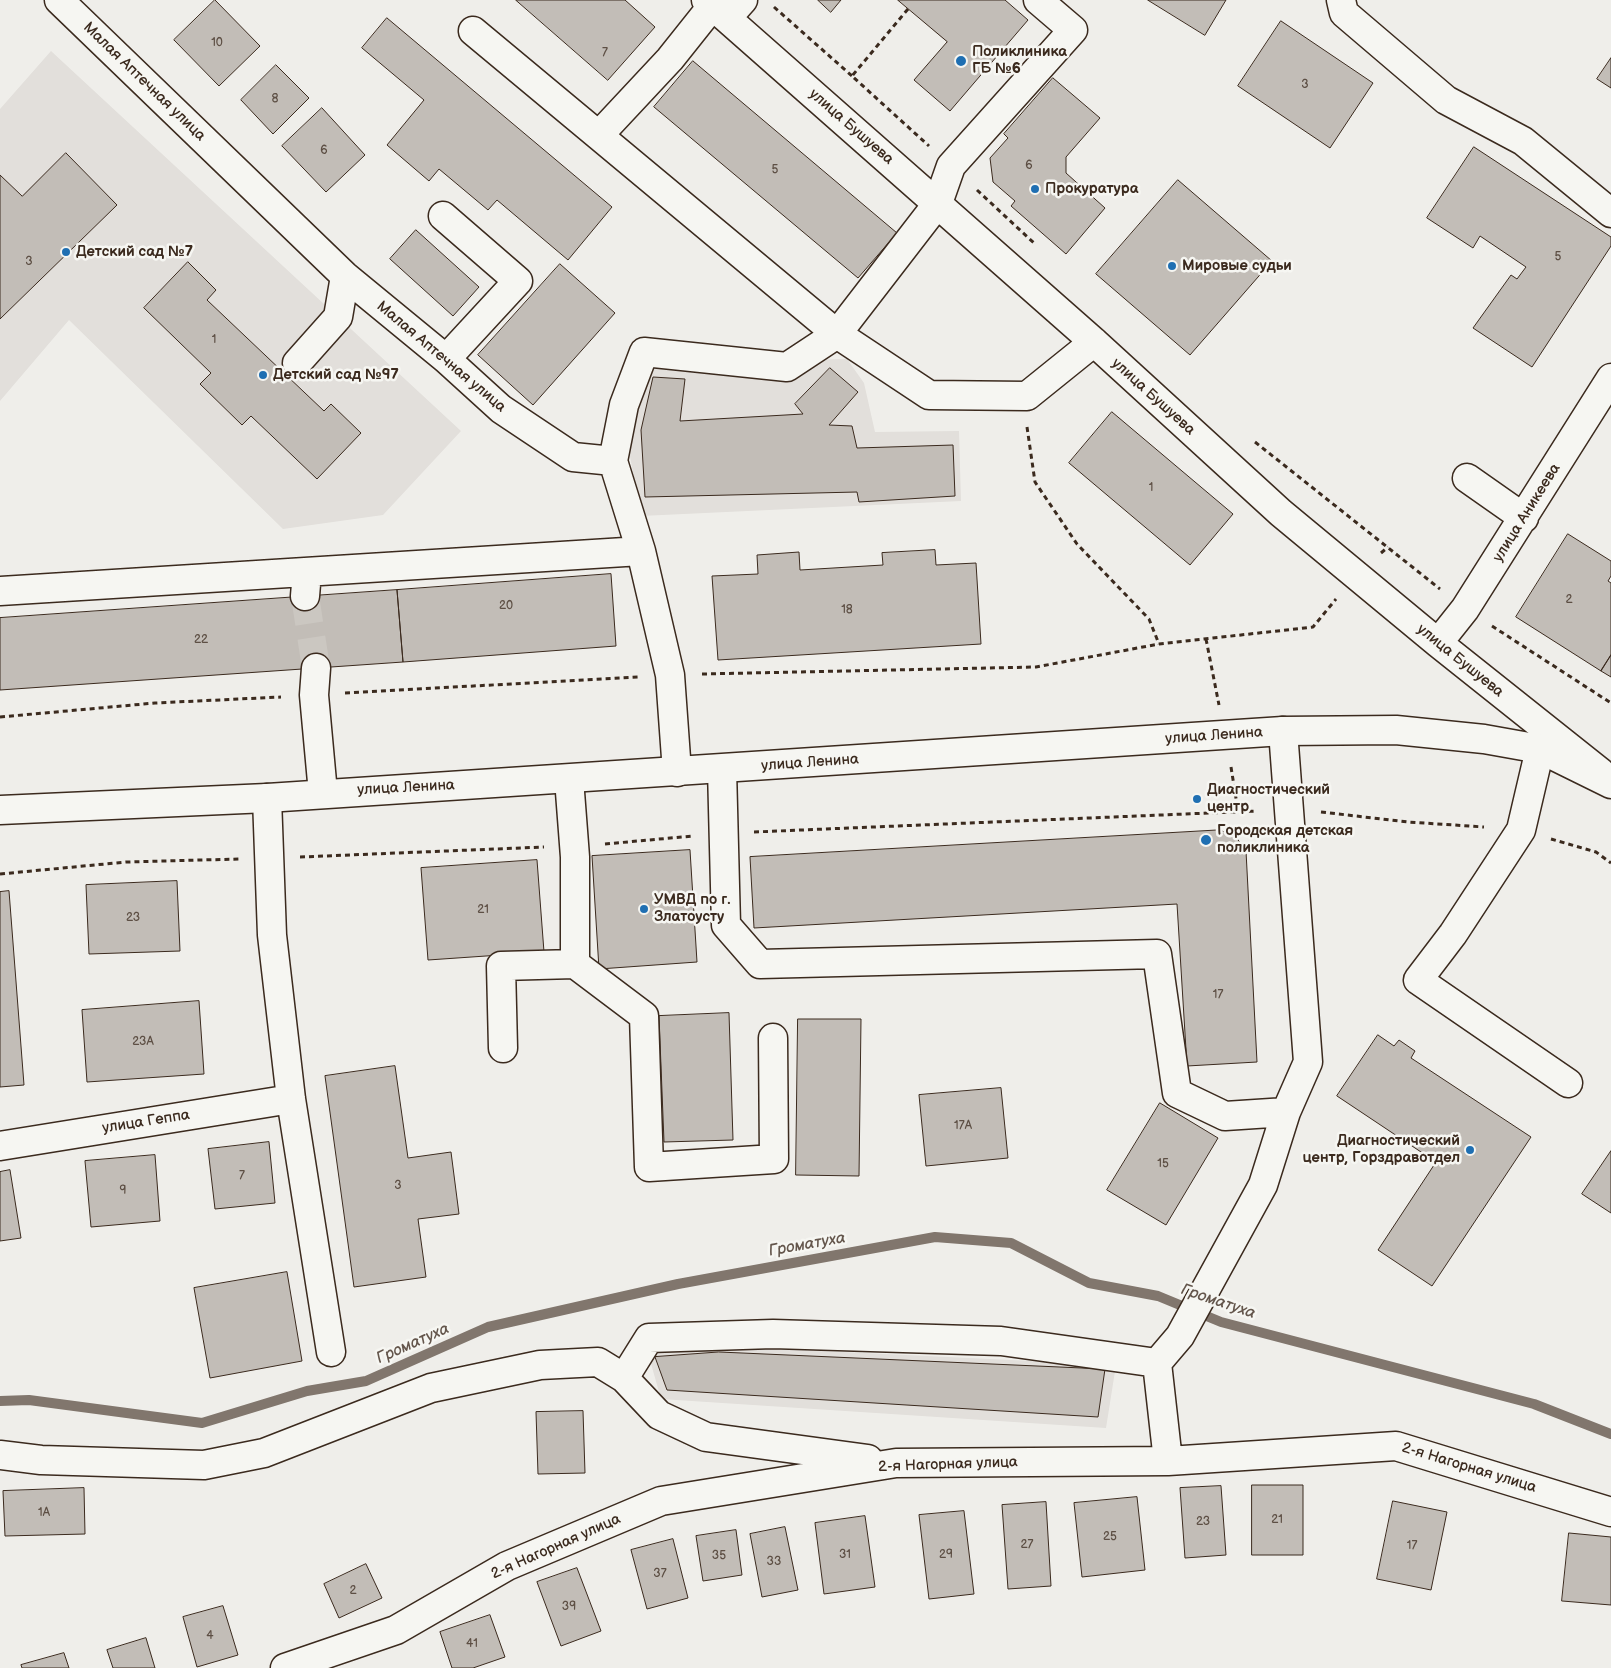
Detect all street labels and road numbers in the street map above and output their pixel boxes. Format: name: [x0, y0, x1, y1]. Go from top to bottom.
street label: Малая Аптечная улица: [79, 19, 209, 145]
street label: улица Бушуева: [805, 85, 897, 169]
street label: Малая Аптечная улица: [373, 298, 509, 416]
street label: улица Бушуева: [1107, 355, 1199, 439]
street label: улица Аникеева: [1489, 460, 1565, 566]
street label: улица Бушуева: [1413, 621, 1507, 701]
street label: улица Ленина: [1165, 724, 1263, 748]
street label: улица Ленина: [761, 751, 859, 775]
street label: улица Ленина: [357, 776, 455, 800]
street label: улица Геппа: [101, 1106, 191, 1138]
street label: 2-я Нагорная улица: [1400, 1439, 1538, 1497]
street label: 2-я Нагорная улица: [878, 1454, 1018, 1476]
street label: 2-я Нагорная улица: [489, 1510, 623, 1584]

